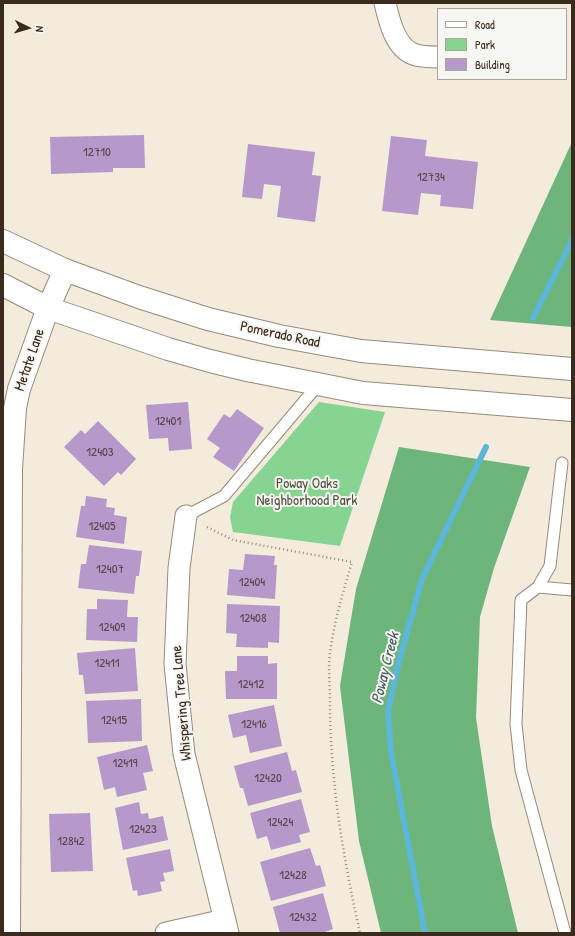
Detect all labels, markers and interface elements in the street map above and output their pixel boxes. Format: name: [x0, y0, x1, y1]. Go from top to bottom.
north arrow: [8, 8, 48, 48]
legend: [437, 8, 567, 80]
text: Road: [475, 16, 495, 33]
text: N: [33, 26, 47, 33]
text: Park: [475, 36, 495, 53]
text: Building: [475, 56, 510, 73]
house number: 12710: [83, 145, 111, 161]
house number: 12734: [417, 170, 445, 186]
street label: Pomerado Road: [239, 318, 321, 352]
street label: Metate Lane: [11, 326, 49, 394]
house number: 12401: [155, 414, 181, 430]
house number: 12403: [86, 445, 114, 461]
park label: Poway Oaks Neighborhood Park: [256, 475, 358, 510]
house number: 12405: [88, 519, 116, 535]
house number: 12407: [96, 562, 124, 578]
house number: 12404: [239, 575, 265, 591]
house number: 12408: [239, 611, 267, 627]
house number: 12409: [99, 620, 125, 636]
water label: Poway Creek: [368, 630, 404, 706]
street label: Whispering Tree Lane: [168, 645, 196, 761]
house number: 12411: [94, 656, 120, 672]
house number: 12412: [238, 677, 264, 693]
house number: 12415: [101, 713, 127, 729]
house number: 12416: [241, 717, 267, 733]
house number: 12419: [112, 756, 138, 772]
house number: 12420: [254, 771, 282, 787]
house number: 12424: [267, 815, 293, 831]
house number: 12423: [129, 822, 157, 838]
house number: 12842: [57, 834, 85, 850]
house number: 12428: [279, 868, 307, 884]
house number: 12432: [289, 910, 317, 926]

